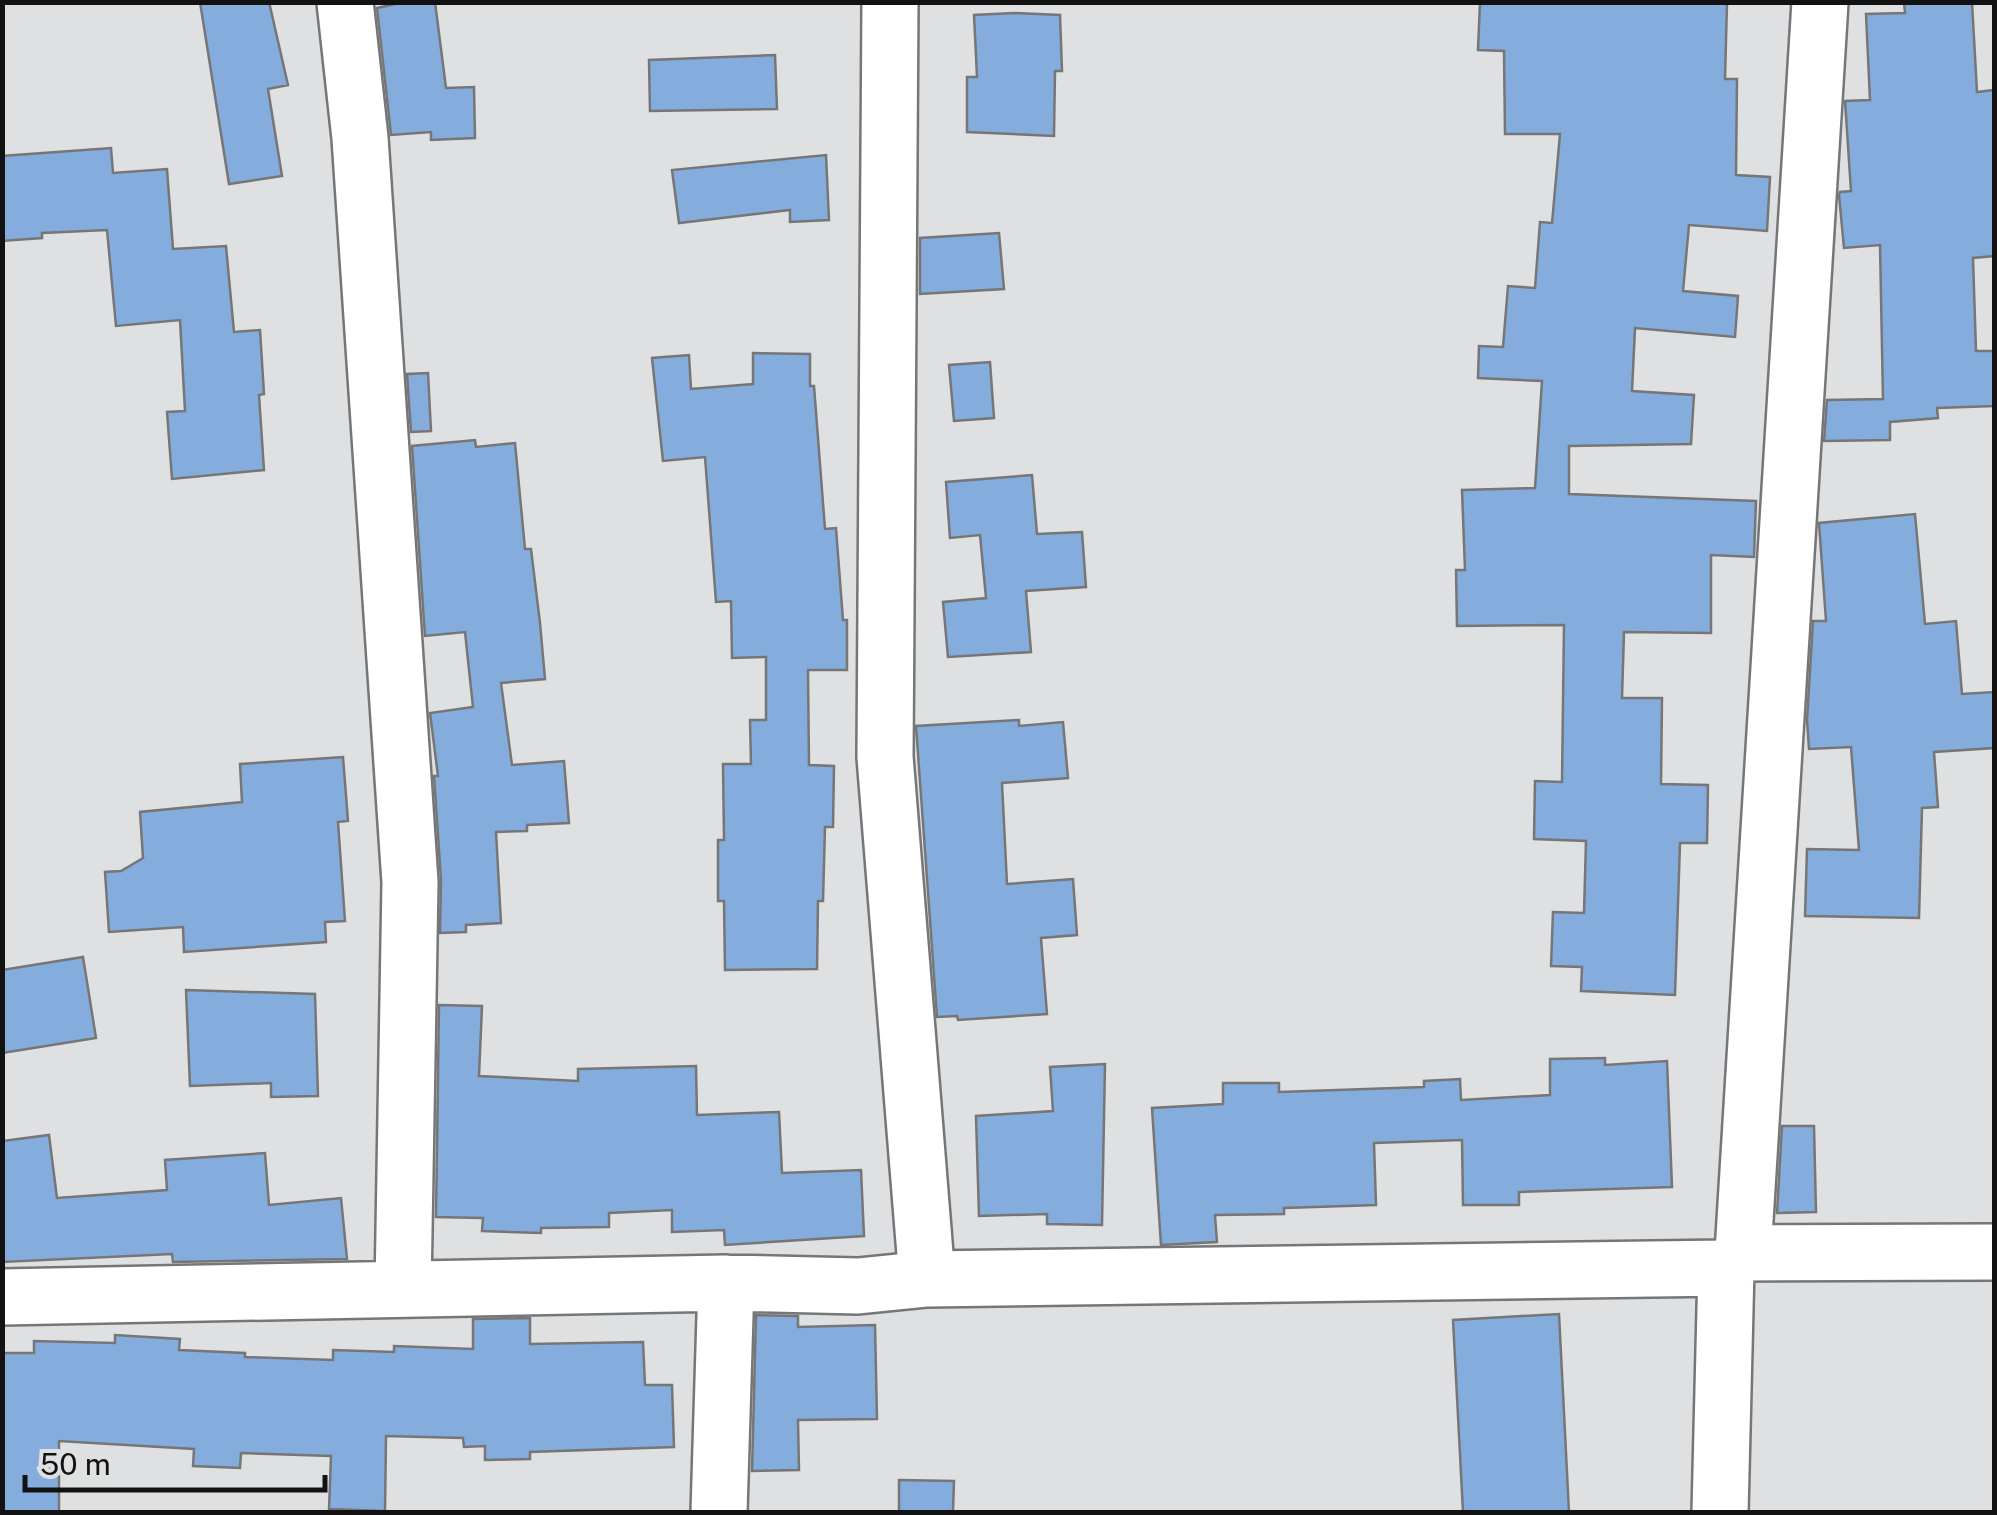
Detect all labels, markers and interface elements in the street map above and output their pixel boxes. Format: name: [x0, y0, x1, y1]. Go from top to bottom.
scale bar: [25, 1430, 325, 1492]
text: 50 m: [40, 1446, 111, 1482]

